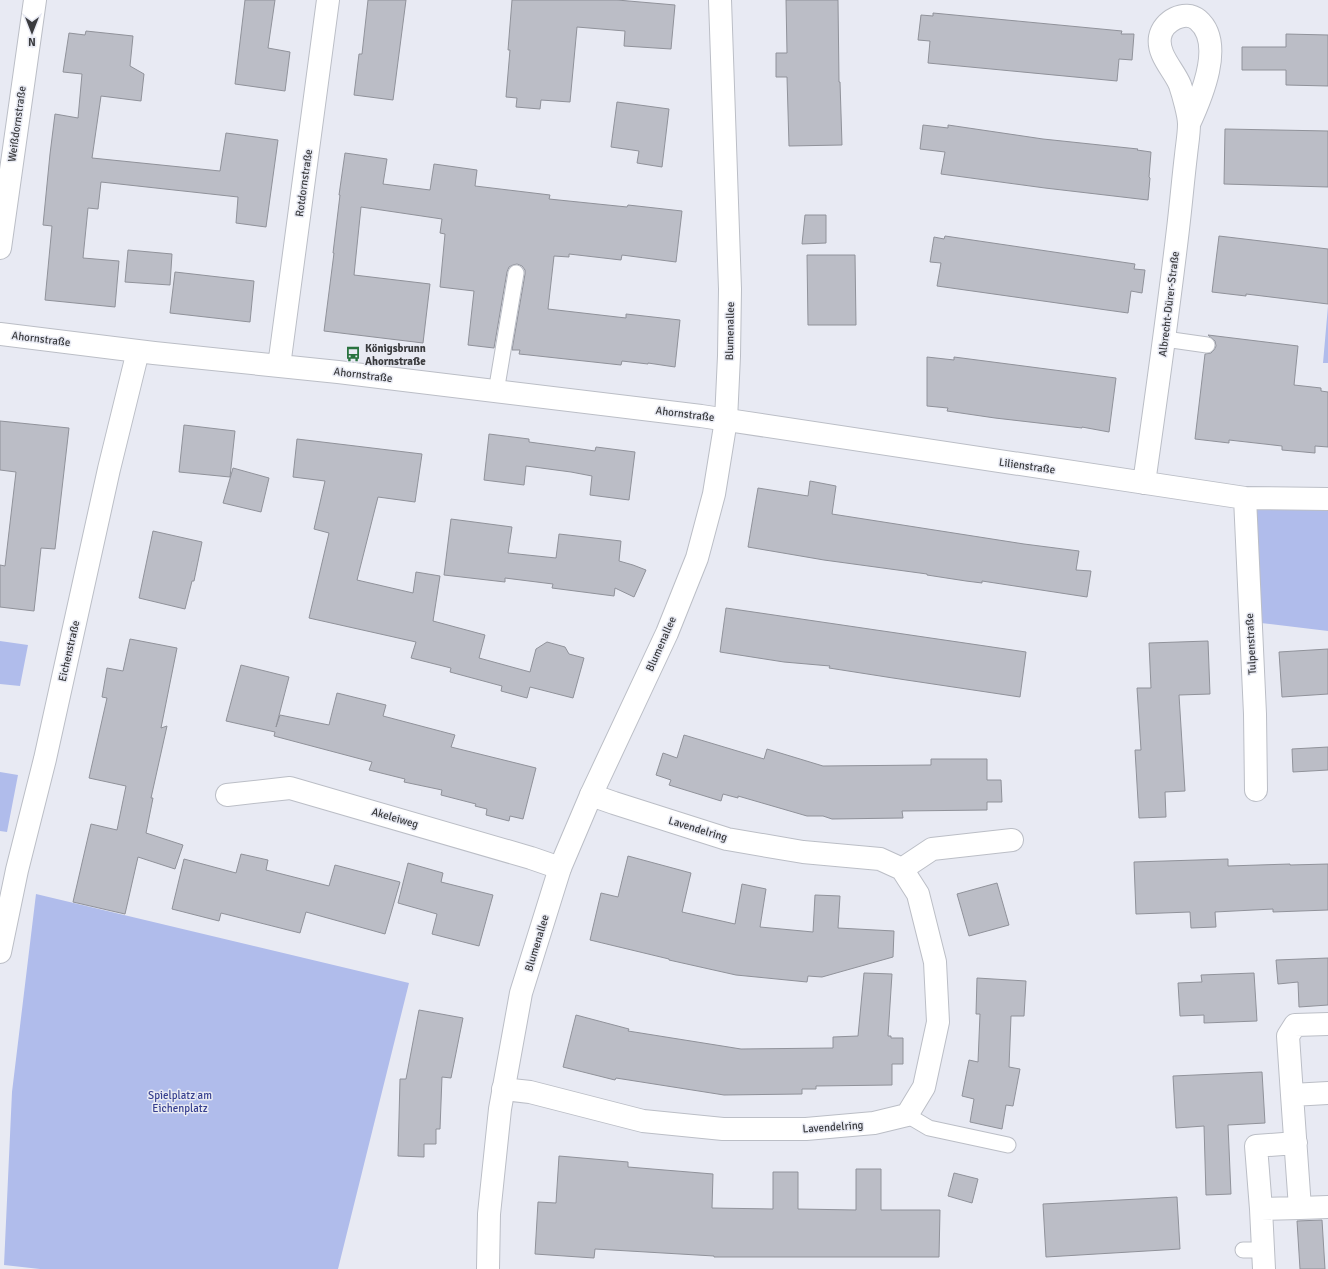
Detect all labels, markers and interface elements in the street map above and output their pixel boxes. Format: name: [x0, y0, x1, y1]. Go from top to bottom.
north arrow: [12, 12, 52, 52]
text: N: [28, 35, 36, 48]
street label: Weißdornstraße: [5, 85, 29, 163]
street label: Rotdornstraße: [293, 148, 315, 218]
street label: Albrecht-Dürer-Straße: [1156, 251, 1182, 357]
street label: Blumenallee: [723, 301, 737, 361]
street label: Ahornstraße: [11, 329, 71, 349]
place label: Königsbrunn Ahornstraße: [365, 342, 426, 368]
bus stop icon: Königsbrunn Ahornstraße: [344, 345, 362, 363]
street label: Ahornstraße: [333, 365, 393, 385]
street label: Ahornstraße: [655, 404, 715, 424]
street label: Lilienstraße: [998, 456, 1056, 476]
street label: Tulpenstraße: [1243, 613, 1259, 675]
street label: Blumenallee: [643, 614, 679, 674]
street label: Eichenstraße: [56, 619, 82, 683]
street label: Akeleiweg: [370, 805, 420, 831]
street label: Lavendelring: [667, 814, 729, 844]
street label: Blumenallee: [522, 913, 552, 973]
park label: Spielplatz am Eichenplatz: [148, 1089, 212, 1115]
street label: Lavendelring: [802, 1118, 864, 1136]

